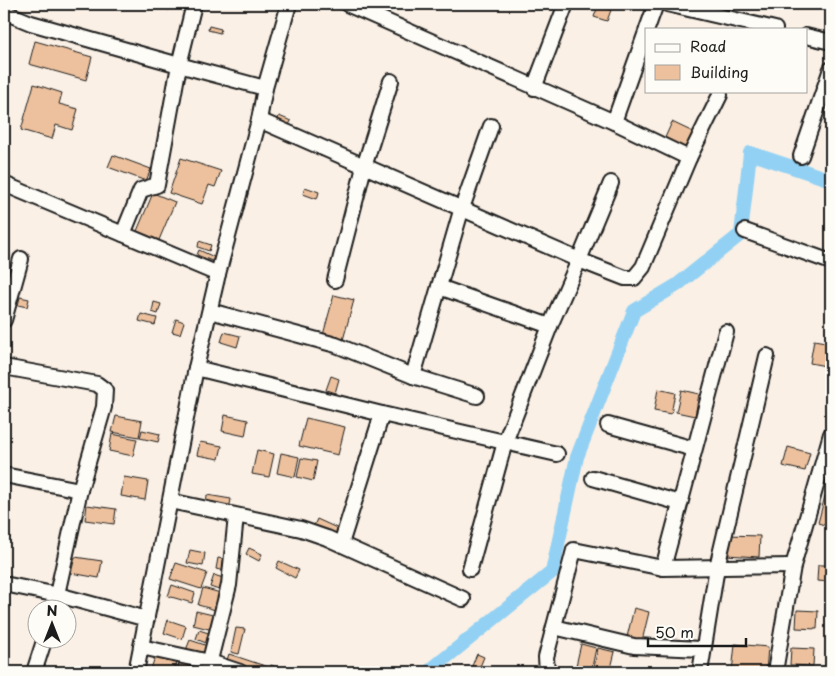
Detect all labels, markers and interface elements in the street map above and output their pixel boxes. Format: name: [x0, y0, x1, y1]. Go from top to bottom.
legend: [645, 28, 808, 92]
text: Road: [690, 34, 726, 57]
text: Building: [690, 60, 749, 83]
north arrow: [28, 598, 78, 648]
text: N: [46, 600, 58, 621]
scale bar: [648, 616, 745, 648]
text: 50 m: [655, 620, 694, 643]

